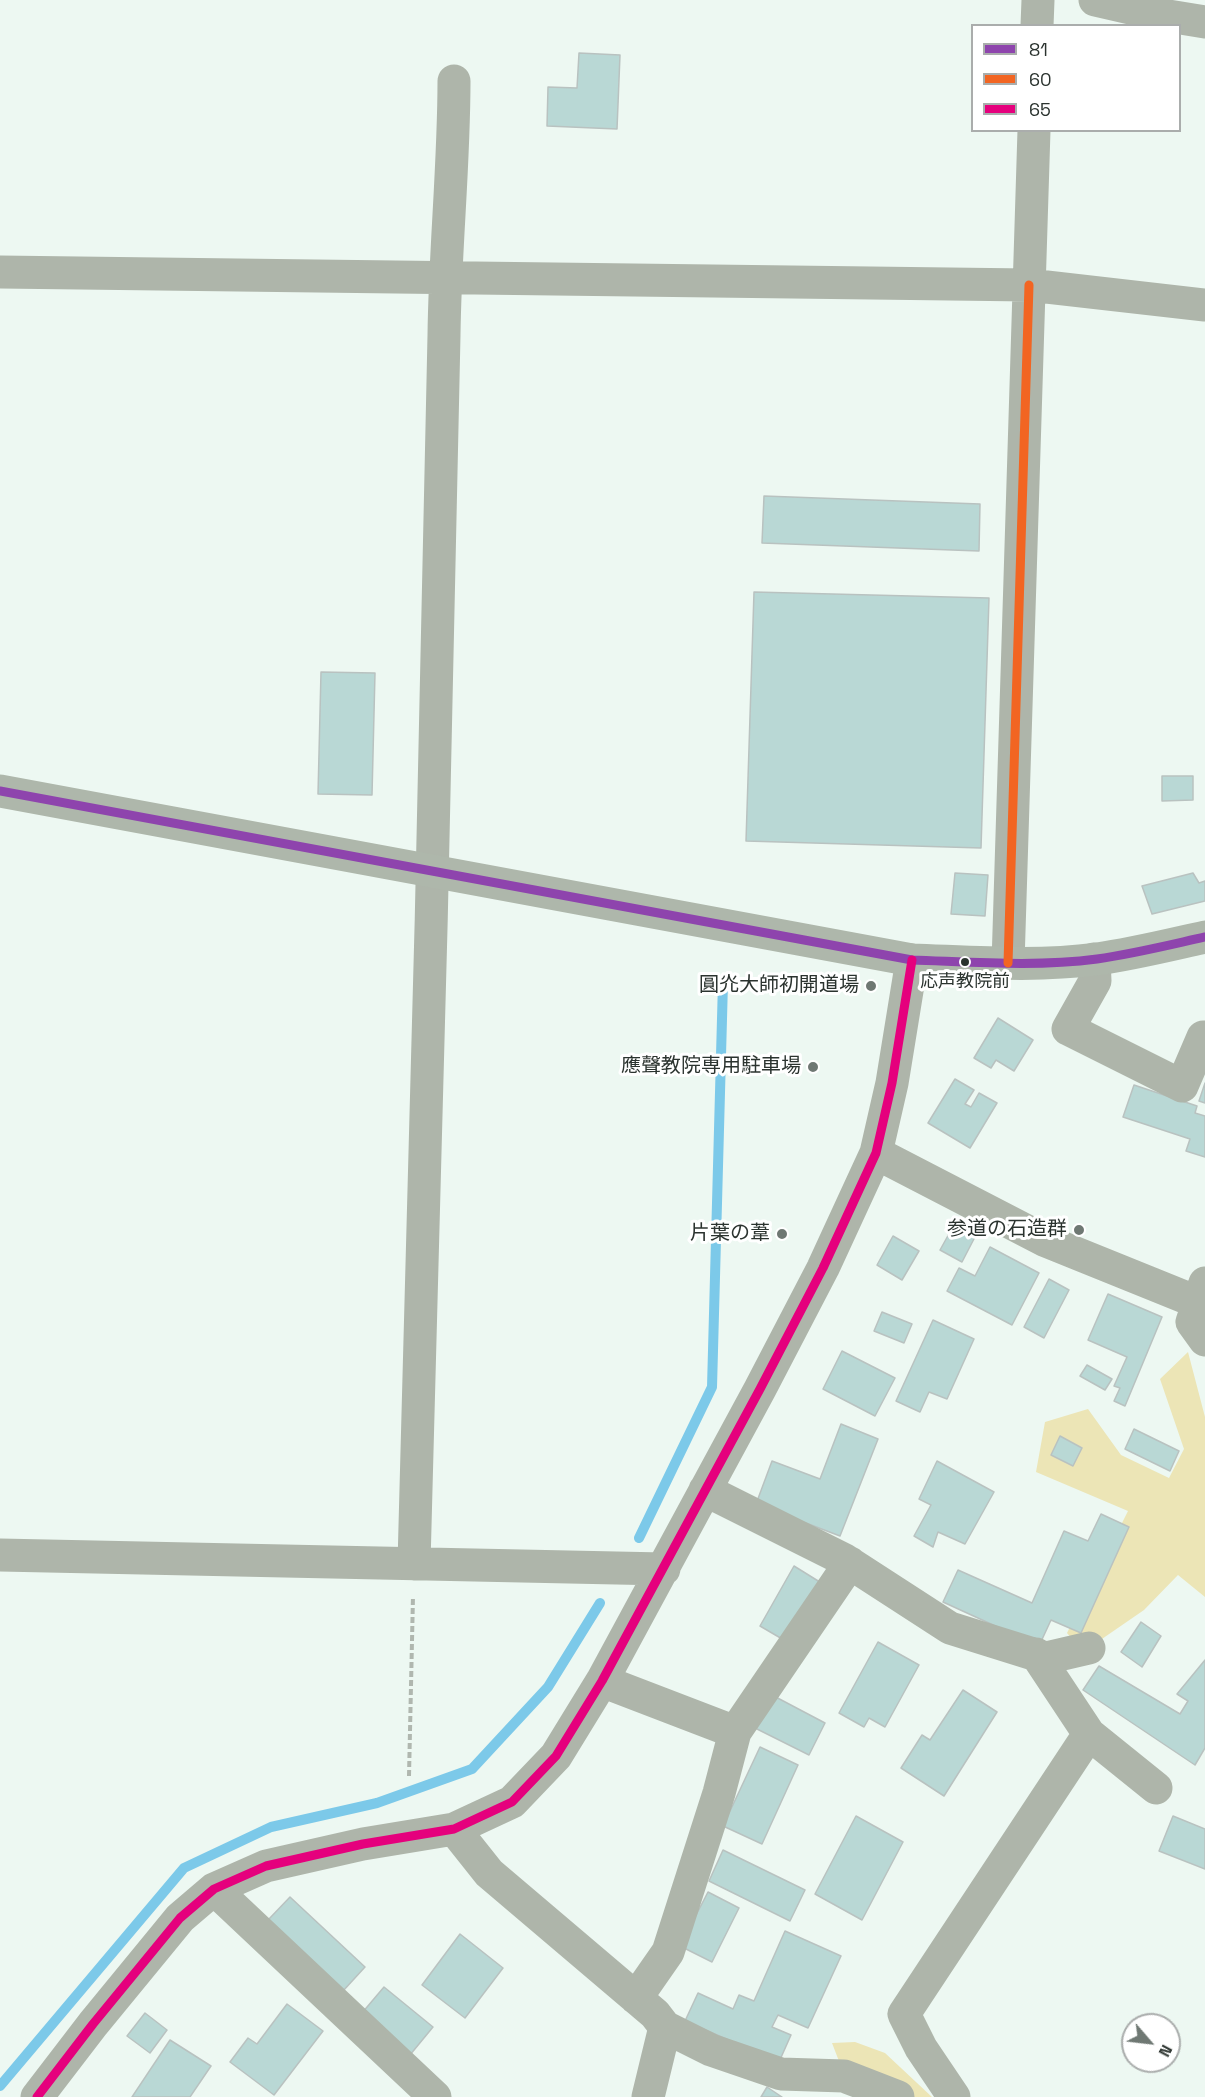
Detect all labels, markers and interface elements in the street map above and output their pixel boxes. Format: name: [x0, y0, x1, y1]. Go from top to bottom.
legend: [971, 24, 1181, 132]
text: 81: [1029, 38, 1048, 61]
text: 60: [1029, 68, 1052, 91]
text: 65: [1029, 98, 1051, 121]
marker: 応声教院前: [959, 956, 971, 968]
place label: 応声教院前: [920, 971, 1010, 993]
place label: 圓灮大師初開道場: [699, 974, 859, 998]
marker: 圓灮大師初開道場: [864, 979, 878, 993]
place label: 應聲教院専用駐車場: [621, 1055, 801, 1079]
marker: 應聲教院専用駐車場: [806, 1060, 820, 1074]
place label: 参道の石造群: [947, 1218, 1067, 1242]
place label: 片葉の葦: [690, 1222, 770, 1246]
marker: 参道の石造群: [1072, 1223, 1086, 1237]
marker: 片葉の葦: [775, 1227, 789, 1241]
north arrow: [1121, 2013, 1181, 2073]
text: N: [1154, 2041, 1177, 2060]

